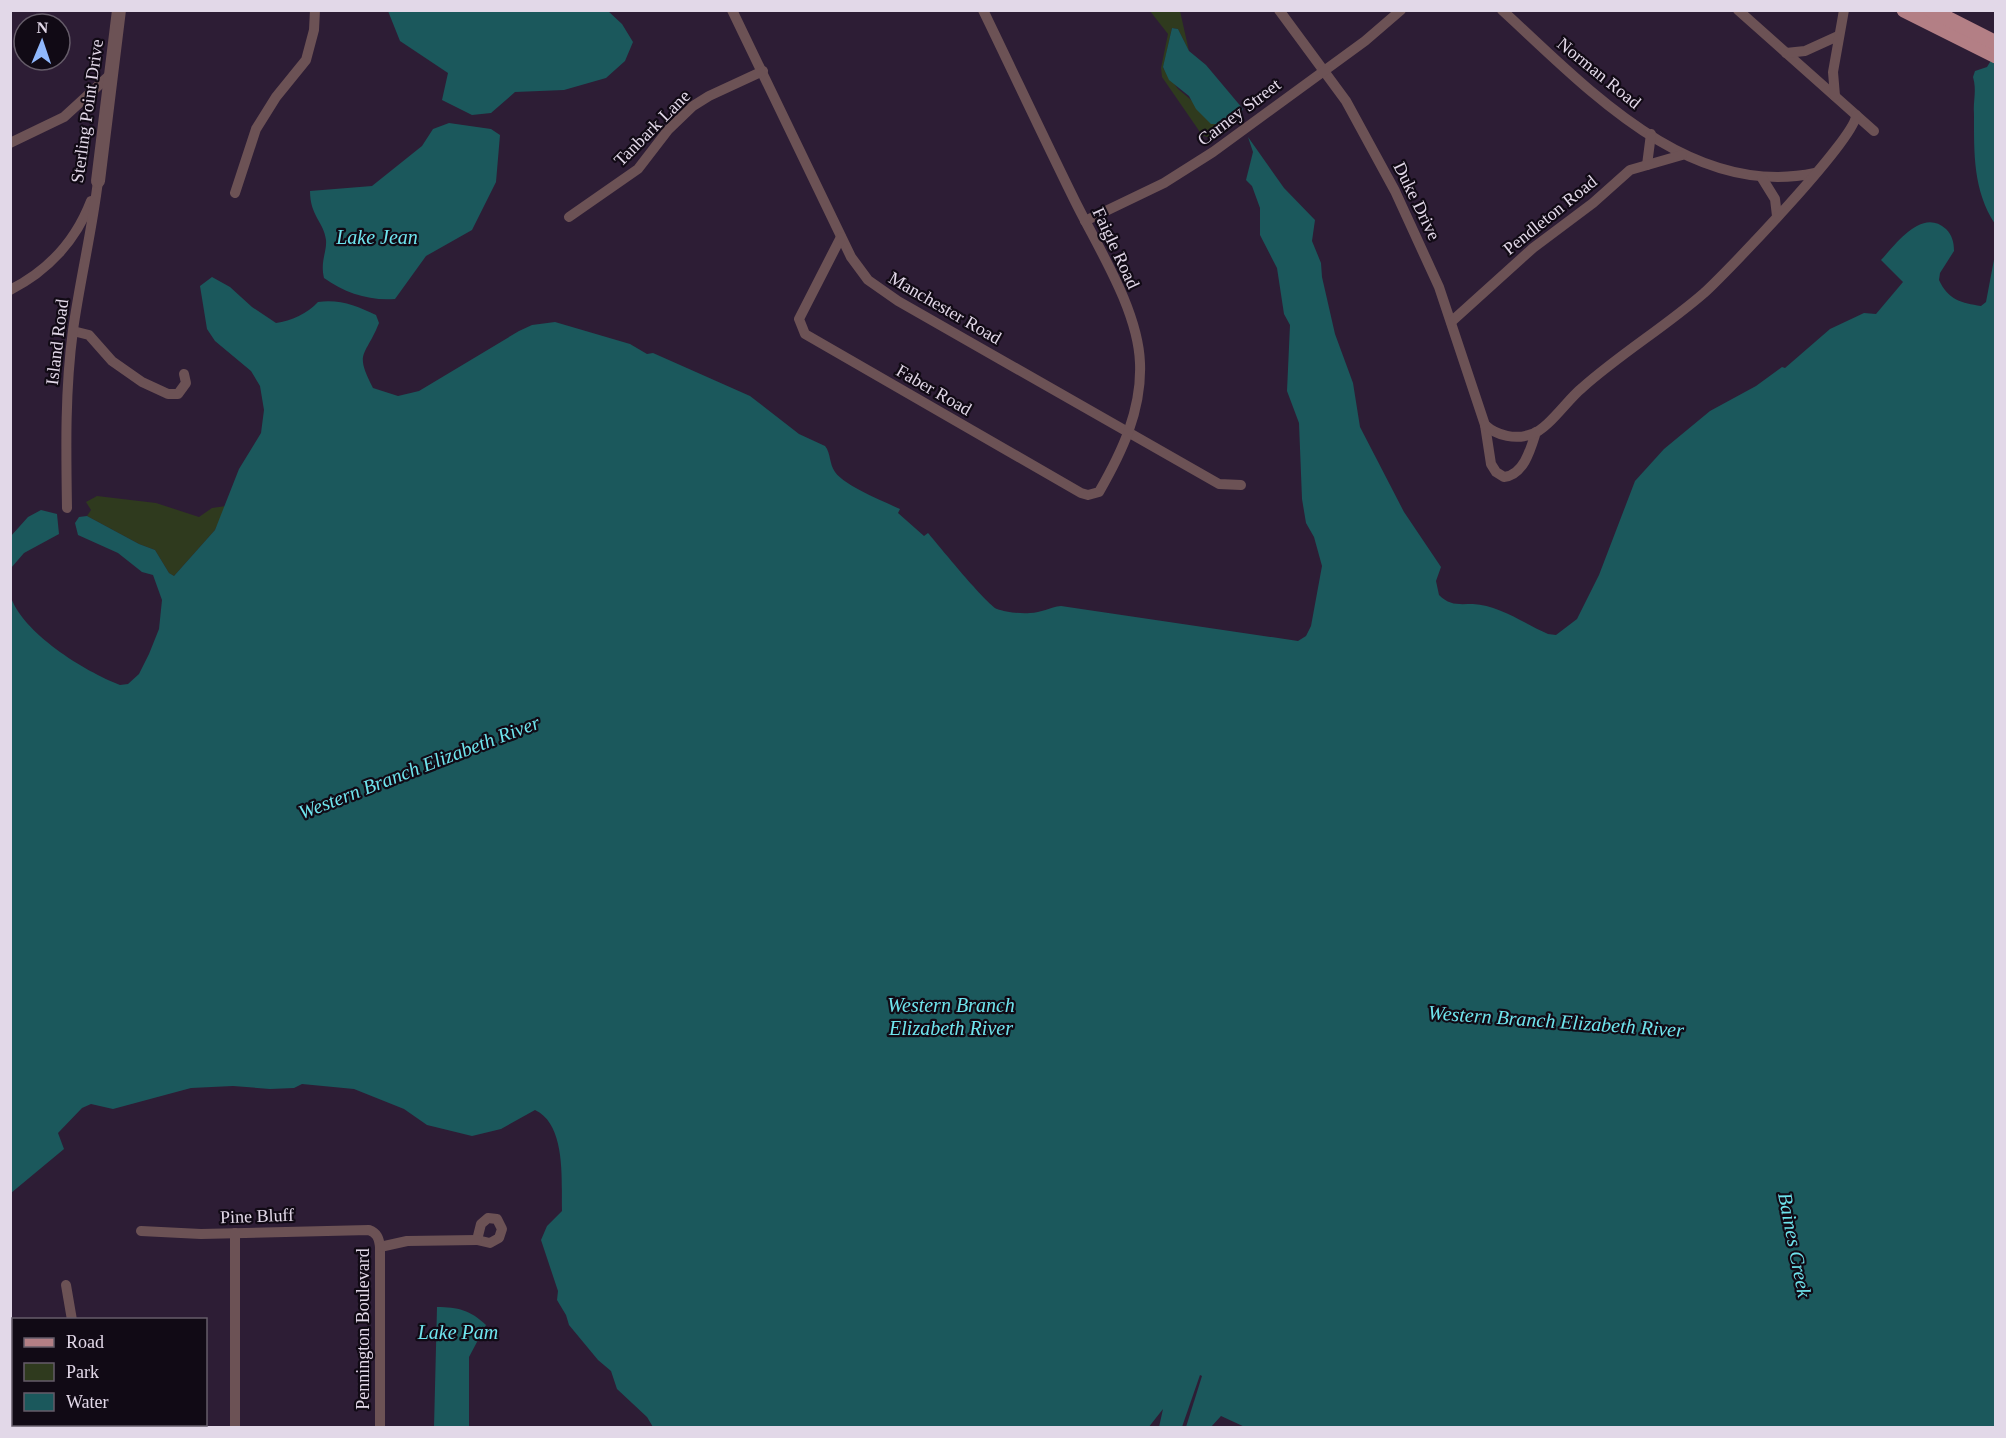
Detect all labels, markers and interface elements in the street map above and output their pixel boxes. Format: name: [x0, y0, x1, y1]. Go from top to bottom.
north arrow: [12, 12, 72, 72]
text: N: [36, 19, 49, 36]
street label: Norman Road: [1553, 33, 1645, 113]
street label: Sterling Point Drive: [67, 38, 107, 184]
street label: Carney Street: [1194, 74, 1284, 150]
street label: Tanbark Lane: [610, 86, 694, 170]
street label: Duke Drive: [1389, 159, 1445, 243]
street label: Pendleton Road: [1499, 171, 1601, 259]
street label: Faigle Road: [1088, 204, 1144, 292]
water label: Lake Jean: [335, 226, 418, 248]
street label: Manchester Road: [885, 268, 1005, 348]
street label: Island Road: [42, 298, 72, 386]
street label: Faber Road: [893, 360, 975, 420]
water label: Western Branch Elizabeth River: [295, 711, 543, 823]
water label: Western Branch Elizabeth River: [887, 994, 1015, 1039]
water label: Western Branch Elizabeth River: [1427, 1001, 1685, 1041]
water label: Baines Creek: [1774, 1191, 1816, 1300]
street label: Pine Bluff: [220, 1205, 294, 1227]
street label: Pennington Boulevard: [353, 1248, 373, 1410]
legend: [12, 1318, 207, 1426]
water label: Lake Pam: [417, 1321, 498, 1343]
text: Road: [66, 1332, 104, 1352]
text: Park: [66, 1362, 99, 1382]
text: Water: [66, 1392, 109, 1412]

